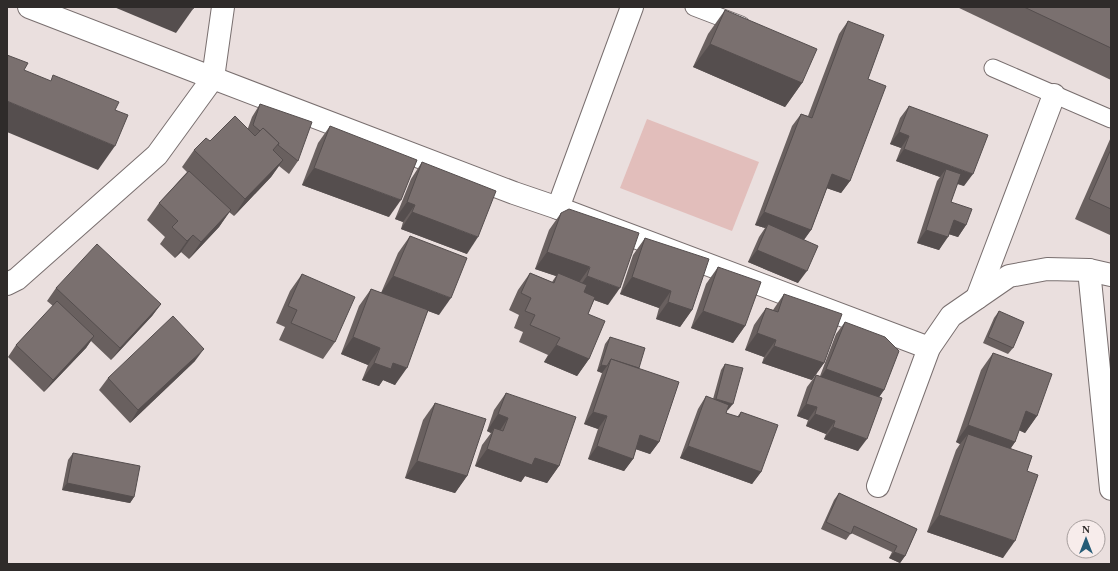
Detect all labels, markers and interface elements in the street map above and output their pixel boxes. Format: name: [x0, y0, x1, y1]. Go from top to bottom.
north arrow: [1066, 519, 1106, 559]
text: N: [1082, 523, 1090, 535]

